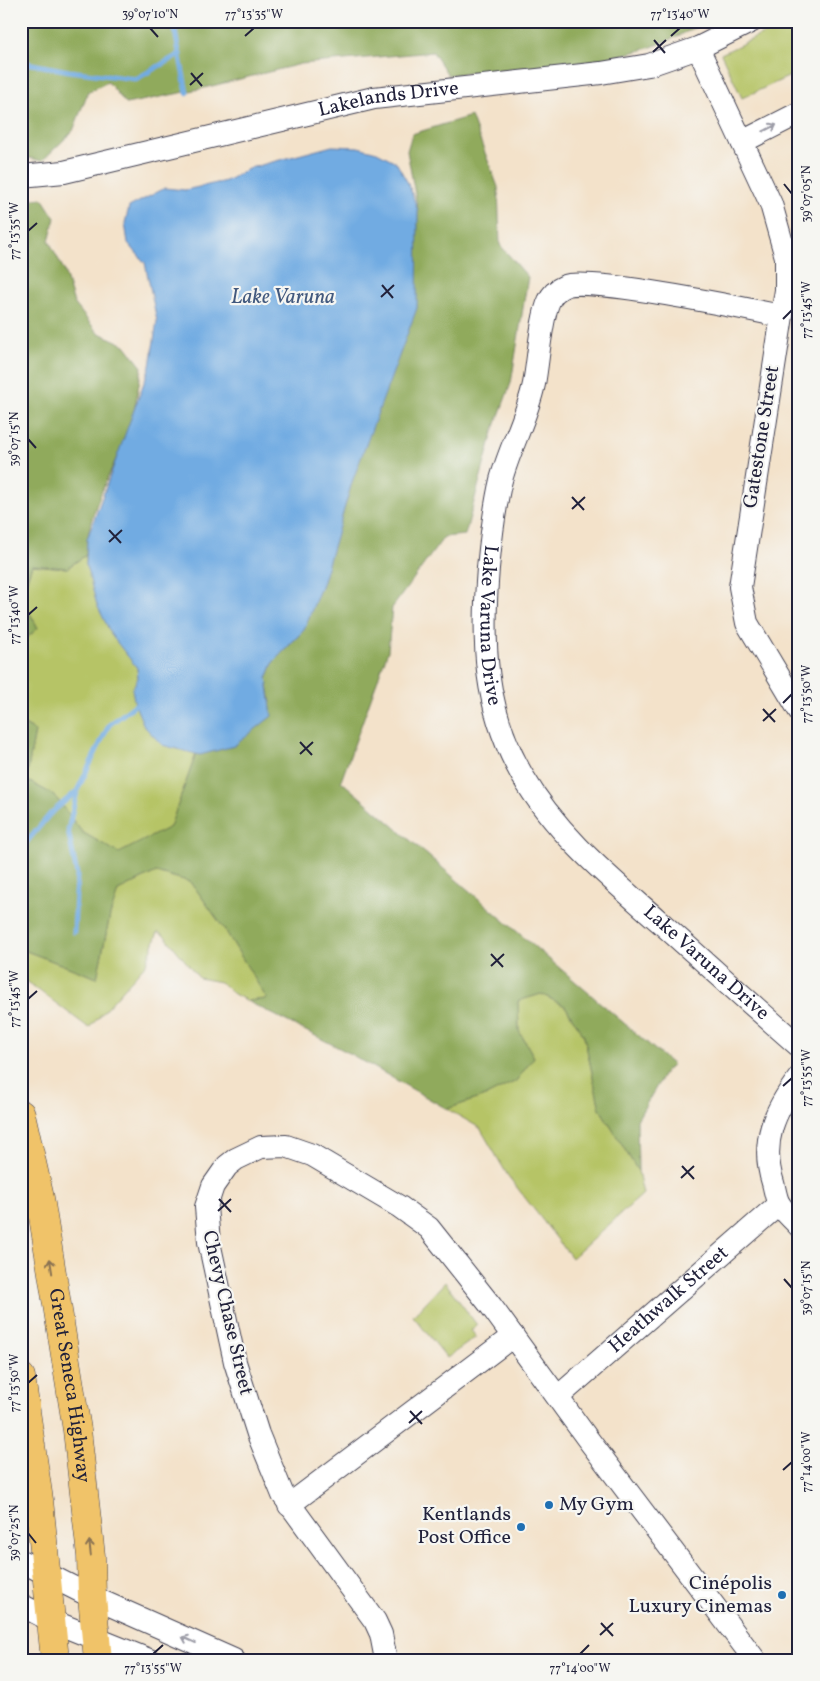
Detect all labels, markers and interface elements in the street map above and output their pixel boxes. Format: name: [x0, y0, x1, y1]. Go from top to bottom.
text: 39°07'10"N: [122, 7, 178, 23]
text: 77°13'35"W: [225, 7, 283, 23]
text: 77°13'40"W: [650, 7, 710, 23]
street label: Lakelands Drive: [315, 75, 460, 125]
one-way arrow: [762, 123, 777, 132]
text: 39°07'05"N: [799, 165, 815, 223]
text: 77°13'35"W: [7, 202, 23, 260]
text: 77°13'45"W: [799, 281, 815, 339]
water label: Lake Varuna: [231, 283, 335, 312]
street label: Gatestone Street: [737, 363, 787, 511]
text: 39°07'15"N: [7, 411, 23, 467]
street label: Lake Varuna Drive: [471, 544, 508, 708]
text: 77°13'40"W: [7, 585, 23, 645]
text: 77°13'50"W: [799, 665, 815, 723]
street label: Lake Varuna Drive: [637, 899, 775, 1027]
text: 77°13'45"W: [7, 970, 23, 1028]
text: 77°13'55"W: [799, 1049, 815, 1107]
street label: Chevy Chase Street: [194, 1228, 260, 1398]
street label: Heathwalk Street: [603, 1240, 735, 1360]
one-way arrow: [45, 1259, 55, 1275]
text: 39°07'15"N: [799, 1260, 815, 1316]
street label: Great Seneca Highway: [41, 1286, 97, 1484]
text: 77°13'50"W: [7, 1354, 23, 1412]
text: 77°14'00"W: [799, 1432, 815, 1492]
place label: My Gym: [559, 1491, 634, 1519]
marker: My Gym: [543, 1499, 555, 1511]
place label: Kentlands Post Office: [418, 1501, 511, 1552]
text: 39°07'25"N: [7, 1505, 23, 1561]
marker: Kentlands Post Office: [515, 1521, 527, 1533]
one-way arrow: [85, 1541, 95, 1557]
place label: Cinépolis Luxury Cinemas: [629, 1570, 772, 1621]
marker: Cinépolis Luxury Cinemas: [776, 1589, 788, 1601]
one-way arrow: [182, 1634, 197, 1644]
text: 77°13'55"W: [124, 1661, 182, 1677]
text: 77°14'00"W: [550, 1661, 610, 1677]

